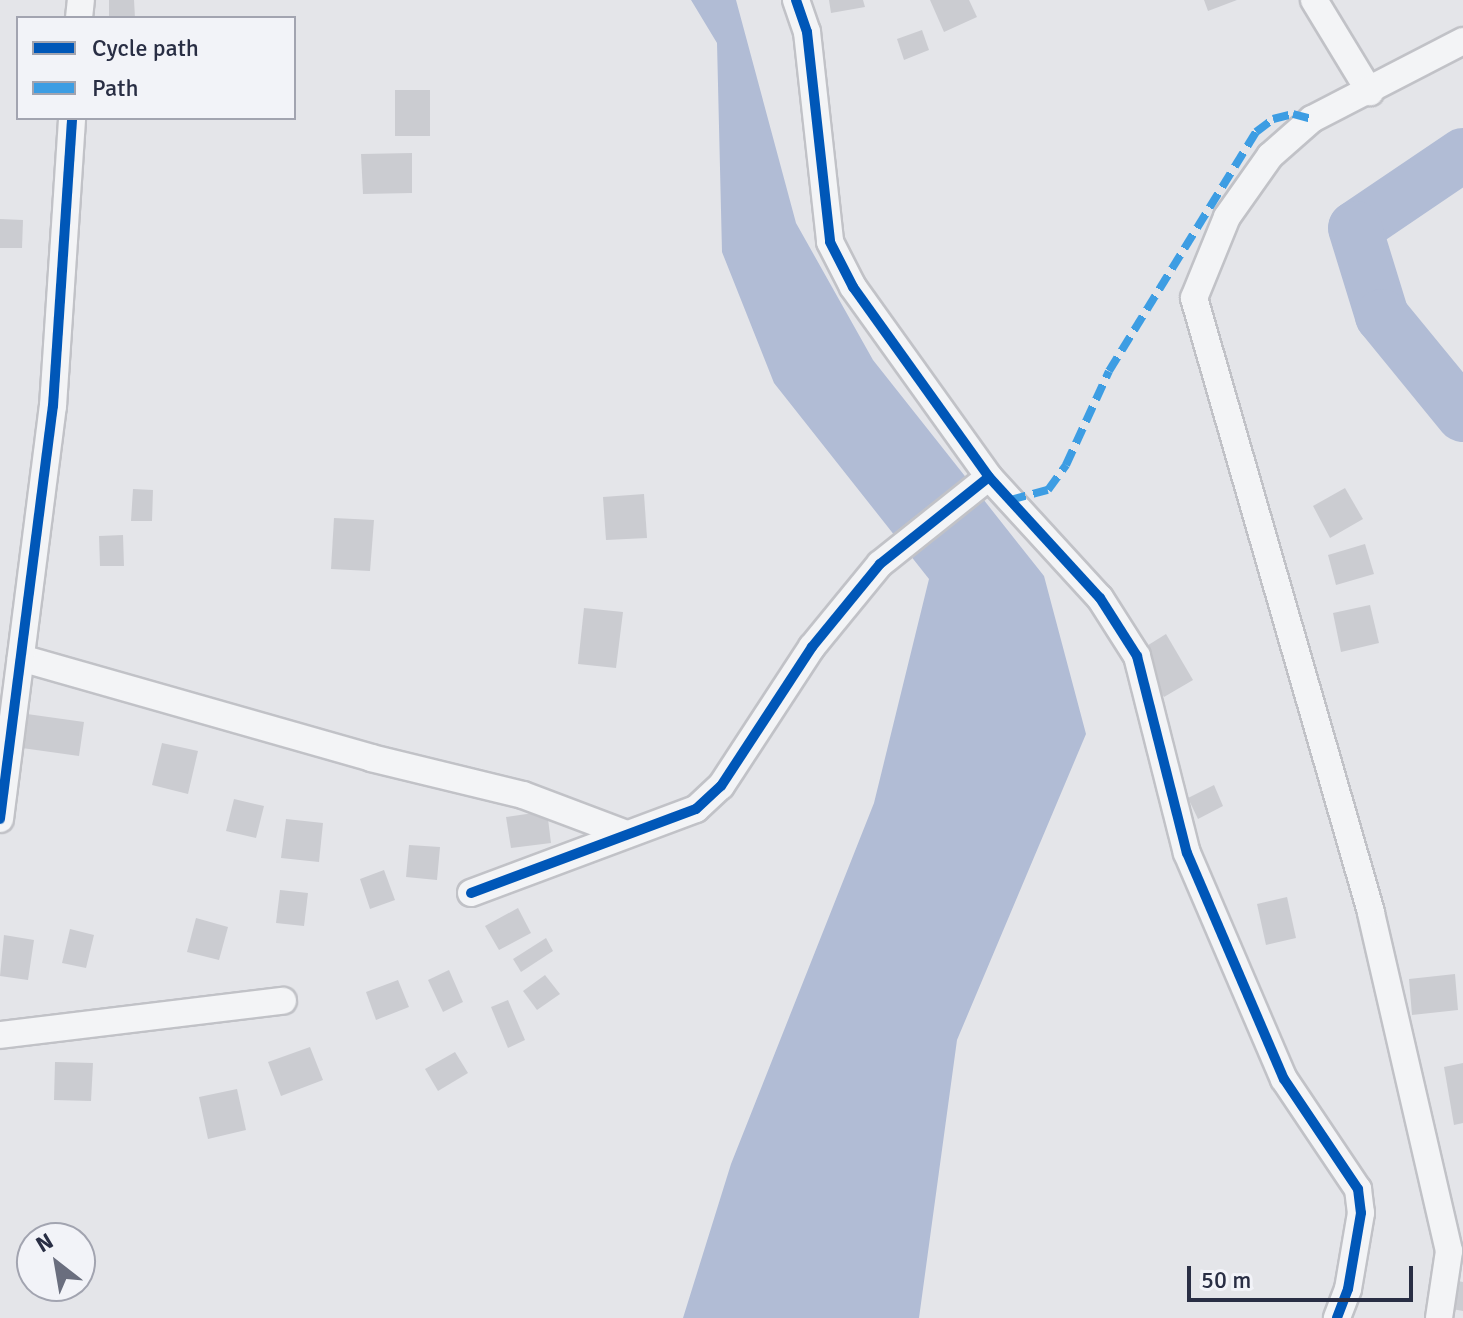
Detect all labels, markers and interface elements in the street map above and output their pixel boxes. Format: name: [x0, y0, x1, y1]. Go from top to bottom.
legend: [16, 16, 296, 120]
text: Cycle path: [92, 33, 199, 63]
text: Path: [92, 73, 138, 103]
north arrow: [16, 1222, 96, 1302]
text: N: [31, 1227, 58, 1258]
scale bar: [1191, 1250, 1417, 1300]
text: 50 m: [1201, 1265, 1251, 1295]

